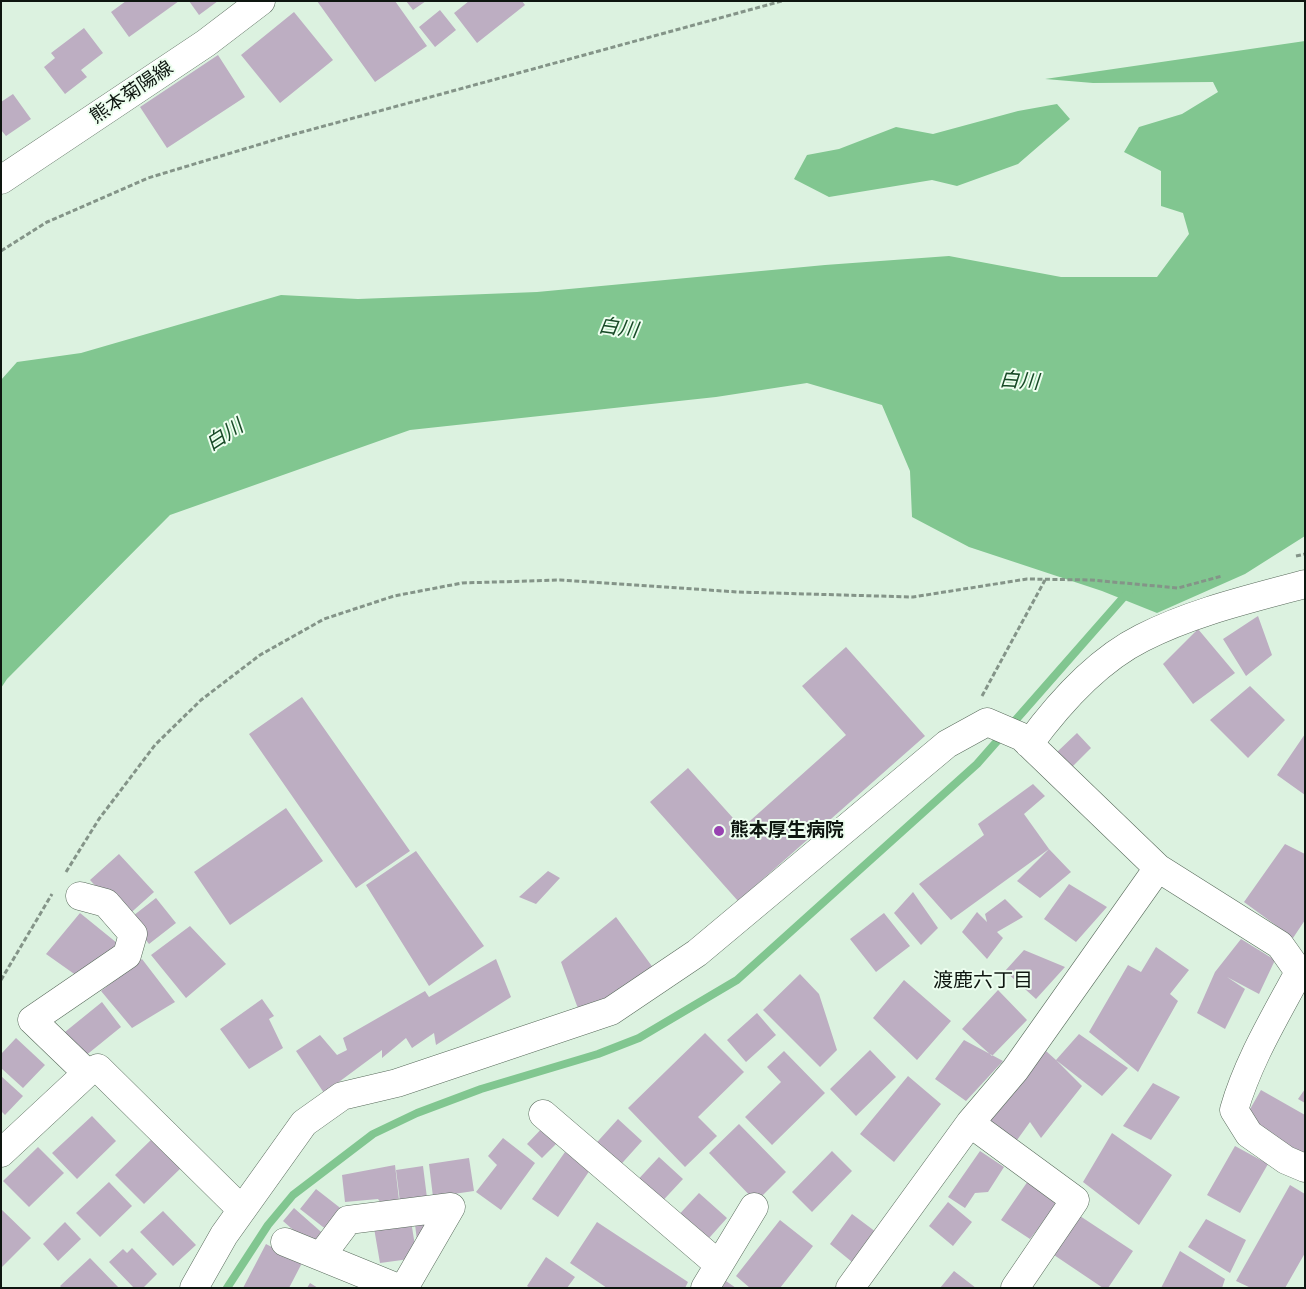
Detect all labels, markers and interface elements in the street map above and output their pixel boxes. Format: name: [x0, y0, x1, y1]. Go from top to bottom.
street label: 熊本菊陽線: [86, 57, 178, 129]
water label: 白川: [597, 314, 639, 344]
water label: 白川: [998, 369, 1040, 395]
water label: 白川: [202, 415, 248, 457]
place label: 熊本厚生病院: [730, 820, 844, 842]
marker: 熊本厚生病院: [712, 824, 726, 838]
district label: 渡鹿六丁目: [933, 970, 1033, 994]

